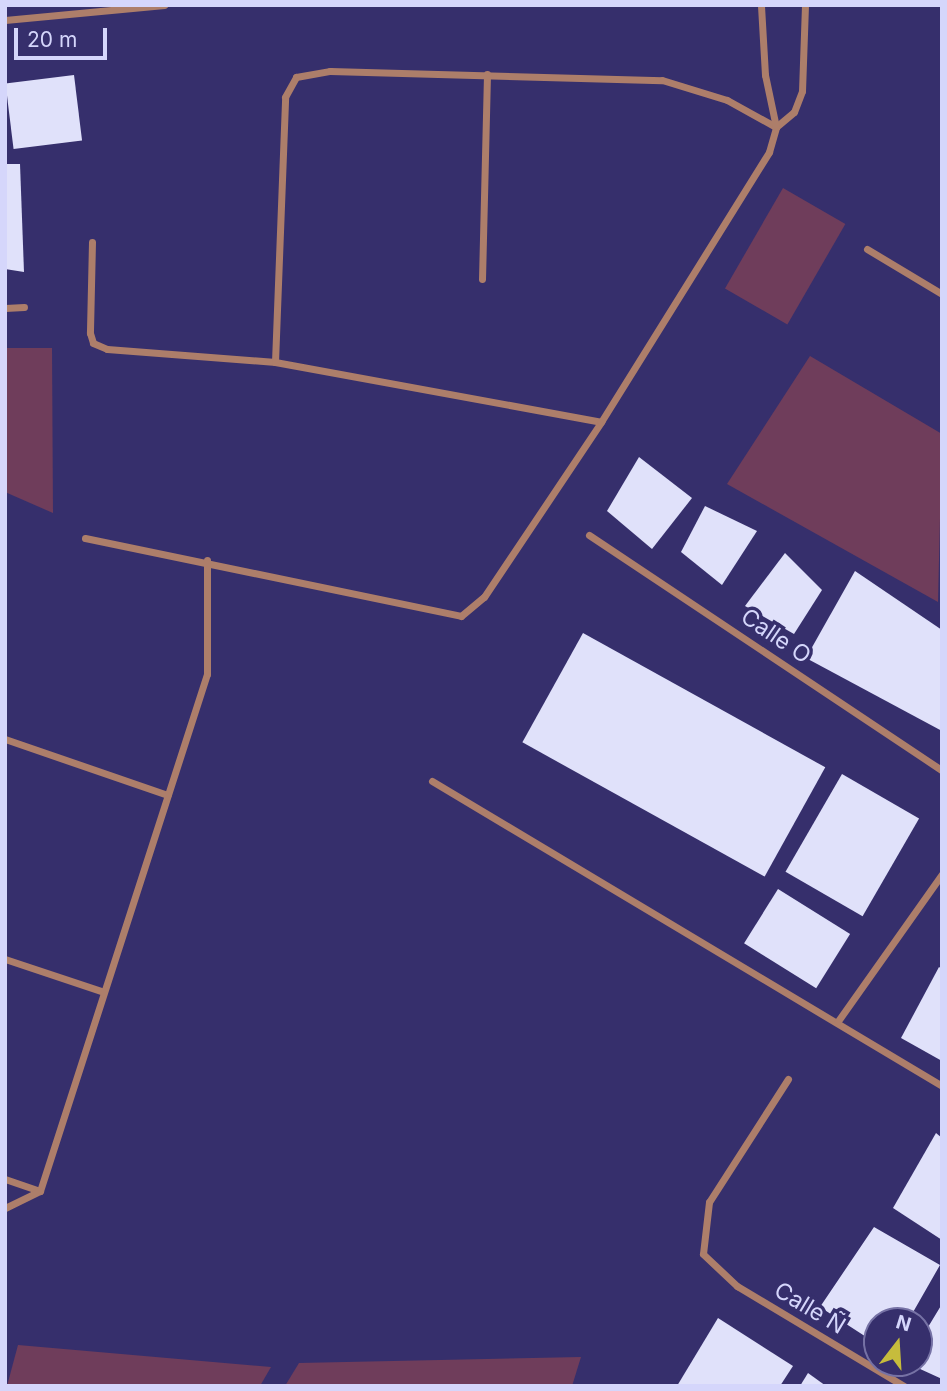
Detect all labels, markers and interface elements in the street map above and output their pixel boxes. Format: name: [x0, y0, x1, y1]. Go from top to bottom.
scale bar: [18, 14, 110, 58]
text: 20 m: [27, 27, 77, 52]
street label: Calle O: [736, 603, 816, 669]
street label: Calle Ñ: [769, 1276, 851, 1340]
north arrow: [863, 1307, 933, 1377]
text: N: [893, 1310, 914, 1336]

